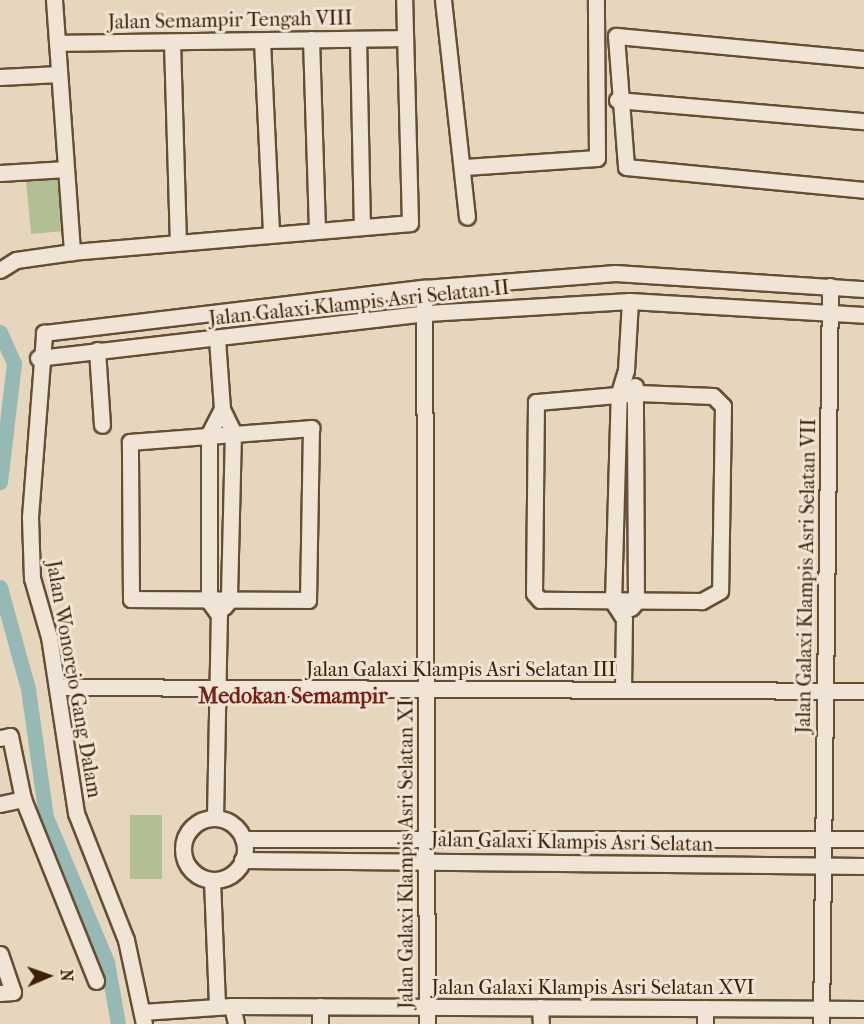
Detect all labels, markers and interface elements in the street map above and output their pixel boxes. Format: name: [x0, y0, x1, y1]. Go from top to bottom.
street label: Jalan Semampir Tengah VIII: [108, 6, 352, 34]
street label: Jalan Galaxi Klampis Asri Selatan II: [208, 275, 510, 331]
street label: Jalan Galaxi Klampis Asri Selatan VII: [791, 418, 821, 734]
street label: Jalan Wonorejo Gang Dalam: [41, 558, 107, 800]
street label: Jalan Galaxi Klampis Asri Selatan III: [306, 657, 616, 681]
district label: Medokan Semampir: [198, 684, 388, 710]
street label: Jalan Galaxi Klampis Asri Selatan XI: [394, 699, 418, 1009]
street label: Jalan Galaxi Klampis Asri Selatan: [431, 828, 713, 856]
north arrow: [18, 946, 78, 1006]
text: N: [57, 969, 76, 982]
street label: Jalan Galaxi Klampis Asri Selatan XVI: [432, 975, 754, 999]

